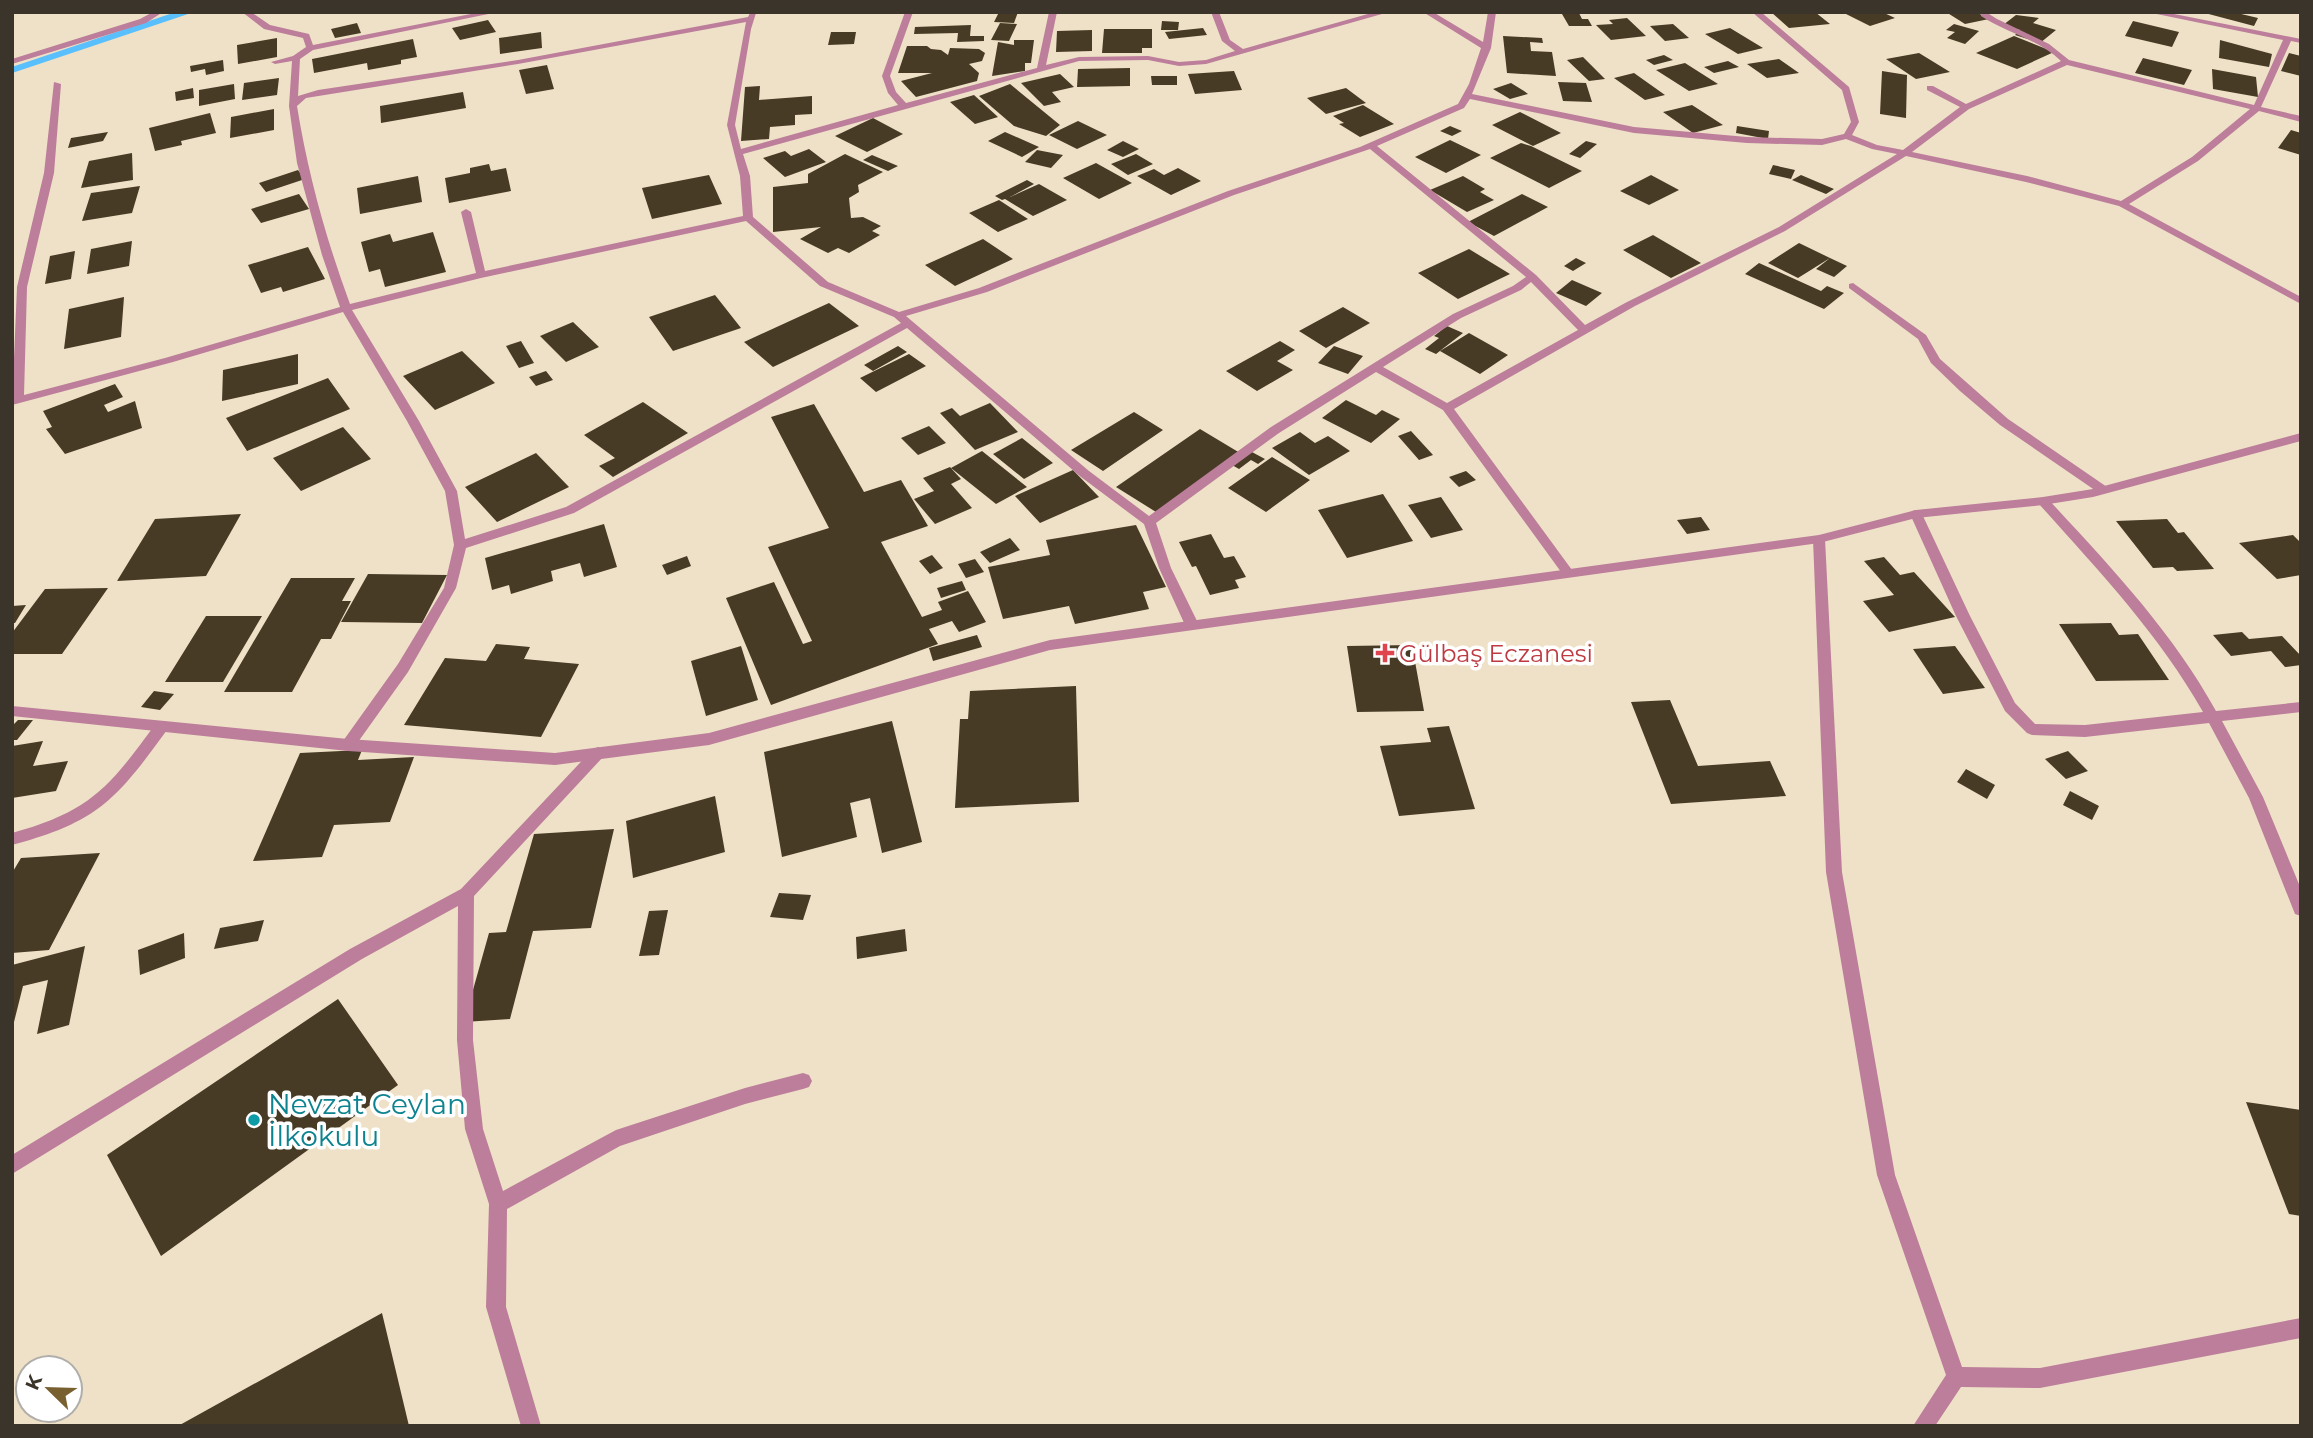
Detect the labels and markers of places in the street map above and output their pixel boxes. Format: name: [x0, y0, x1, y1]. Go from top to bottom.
place label: Gülbaş Eczanesi: [1399, 639, 1593, 668]
marker: Gülbaş Eczanesi: [1377, 645, 1393, 661]
place label: Nevzat Ceylan İlkokulu: [268, 1087, 466, 1153]
marker: Nevzat Ceylan İlkokulu: [246, 1112, 262, 1128]

